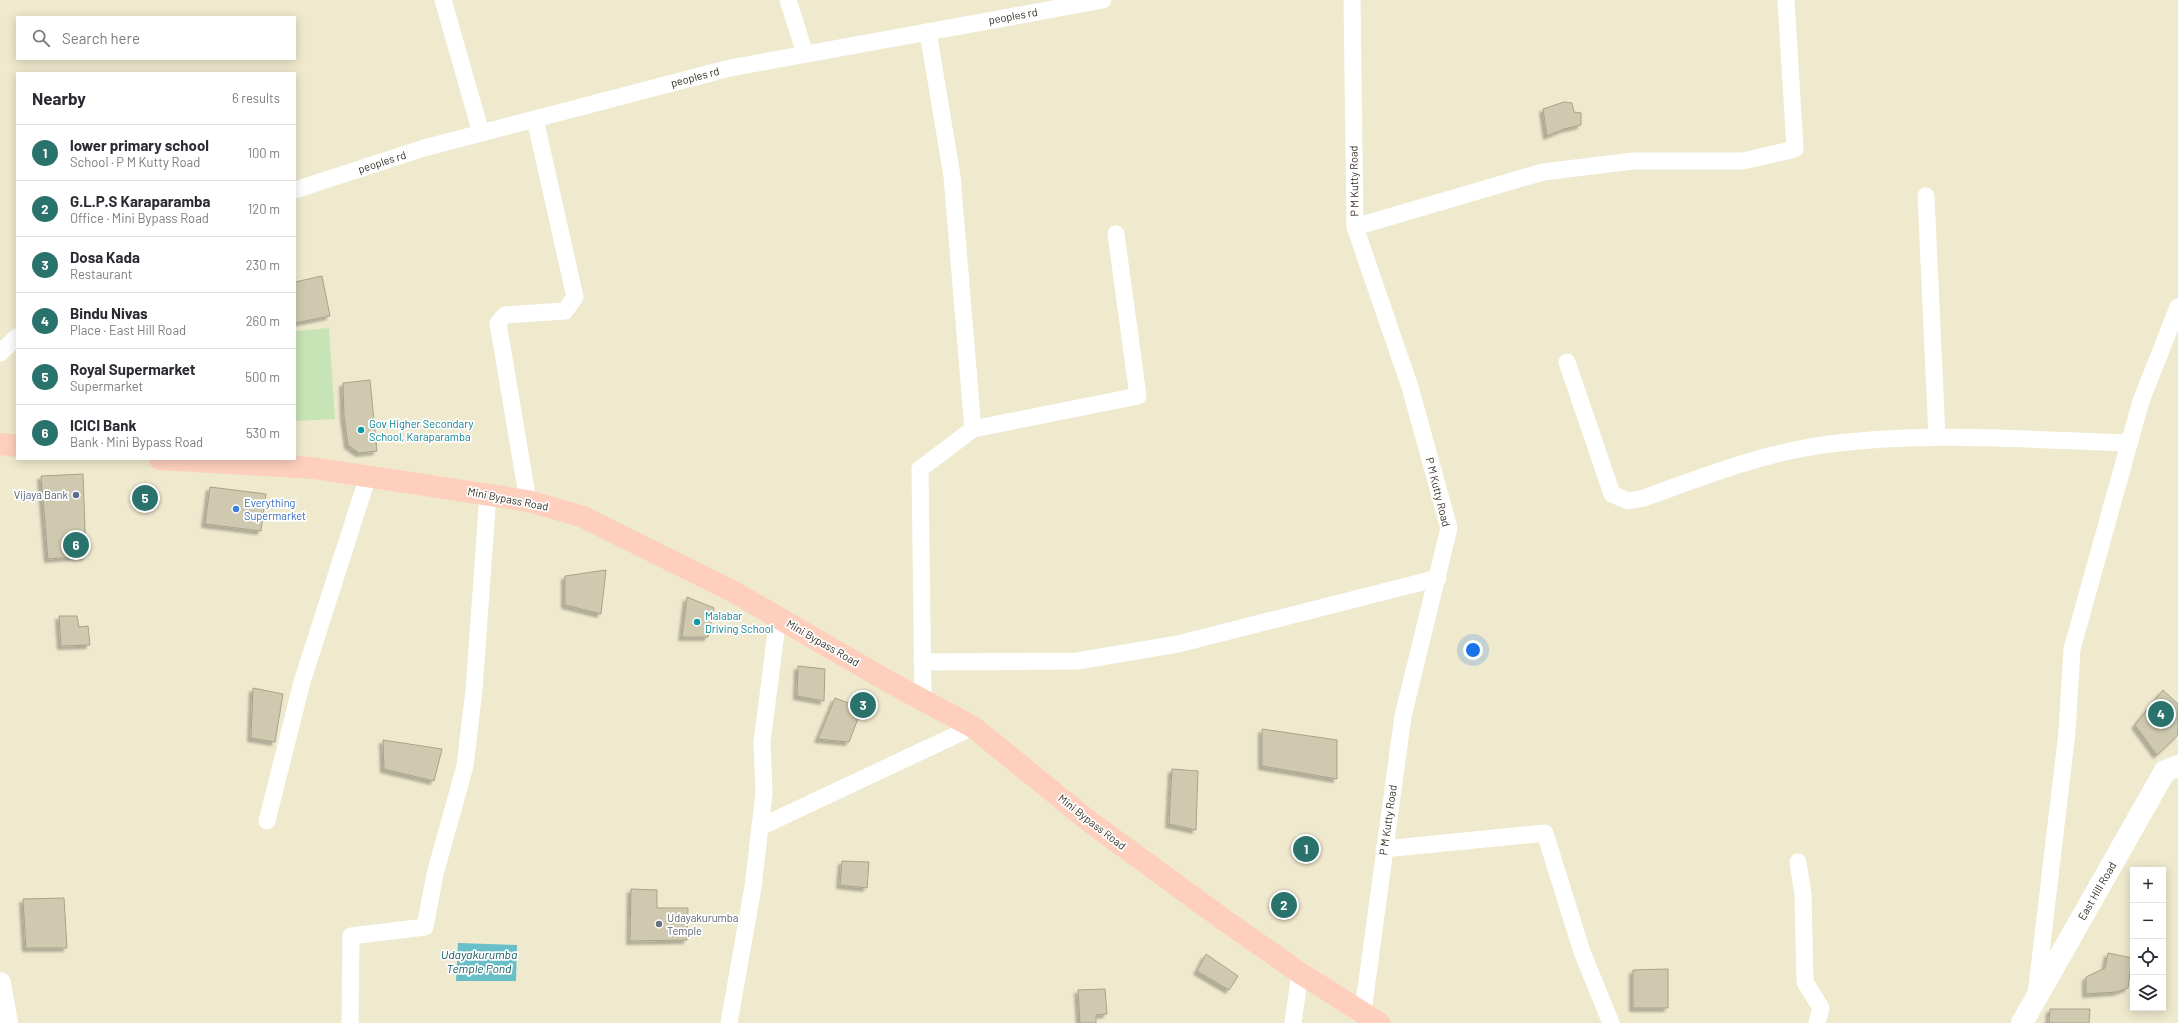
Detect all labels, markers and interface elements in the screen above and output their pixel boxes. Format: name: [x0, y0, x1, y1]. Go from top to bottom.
street label: peoples rd: [987, 5, 1039, 26]
search box: [16, 16, 296, 60]
icon: search: [30, 27, 52, 49]
text: Search here: [62, 29, 140, 47]
street label: peoples rd: [669, 64, 721, 89]
text: Nearby: [32, 88, 86, 108]
text: 6 results: [232, 90, 280, 106]
text: lower primary school: [70, 136, 209, 154]
text: 1: [43, 145, 47, 161]
text: 100 m: [247, 145, 280, 161]
street label: P M Kutty Road: [1346, 145, 1361, 217]
street label: peoples rd: [356, 148, 407, 175]
text: School · P M Kutty Road: [70, 154, 200, 170]
text: G.L.P.S Karaparamba: [70, 192, 210, 210]
text: 2: [41, 201, 49, 217]
text: 120 m: [248, 201, 280, 217]
text: Office · Mini Bypass Road: [70, 210, 209, 226]
text: Dosa Kada: [70, 248, 140, 266]
text: 3: [41, 257, 49, 273]
text: 230 m: [246, 257, 280, 273]
text: Restaurant: [70, 266, 132, 282]
text: Bindu Nivas: [70, 304, 148, 322]
text: 4: [41, 313, 49, 329]
text: 260 m: [246, 313, 280, 329]
text: Place · East Hill Road: [70, 322, 186, 338]
text: Royal Supermarket: [70, 360, 196, 378]
text: 5: [41, 369, 49, 385]
text: 500 m: [245, 369, 280, 385]
text: Supermarket: [70, 378, 143, 394]
text: ICICI Bank: [70, 416, 136, 434]
place label: Gov Higher Secondary School, Karaparamba: [369, 417, 474, 443]
text: 6: [42, 425, 48, 441]
text: 530 m: [246, 425, 280, 441]
marker: Gov Higher Secondary School, Karaparamba: [356, 425, 366, 435]
text: Bank · Mini Bypass Road: [70, 434, 203, 450]
street label: P M Kutty Road: [1424, 456, 1453, 528]
pin: 5: [132, 483, 158, 513]
street label: Mini Bypass Road: [467, 484, 550, 513]
place label: Vijaya Bank: [14, 488, 68, 501]
marker: Vijaya Bank: [71, 490, 81, 500]
place label: Everything Supermarket: [244, 496, 306, 522]
marker: Everything Supermarket: [231, 504, 241, 514]
pin: 6: [63, 530, 89, 560]
place label: Malabar Driving School: [705, 609, 773, 635]
street label: Mini Bypass Road: [784, 616, 862, 669]
marker: Malabar Driving School: [692, 617, 702, 627]
your location: [1463, 640, 1483, 660]
pin: 3: [850, 690, 876, 720]
pin: 4: [2148, 699, 2174, 729]
street label: P M Kutty Road: [1376, 784, 1399, 856]
street label: Mini Bypass Road: [1056, 791, 1129, 852]
pin: 1: [1293, 834, 1319, 864]
street label: East Hill Road: [2075, 859, 2119, 922]
map controls: [2130, 867, 2166, 1011]
button: +: [2130, 867, 2166, 903]
pin: 2: [1271, 890, 1297, 920]
button: −: [2130, 903, 2166, 939]
place label: Udayakurumba Temple: [667, 911, 738, 937]
marker: Udayakurumba Temple: [654, 919, 664, 929]
button: locate: [2130, 939, 2166, 975]
water label: Udayakurumba Temple Pond: [441, 947, 517, 975]
button: layers: [2130, 975, 2166, 1011]

